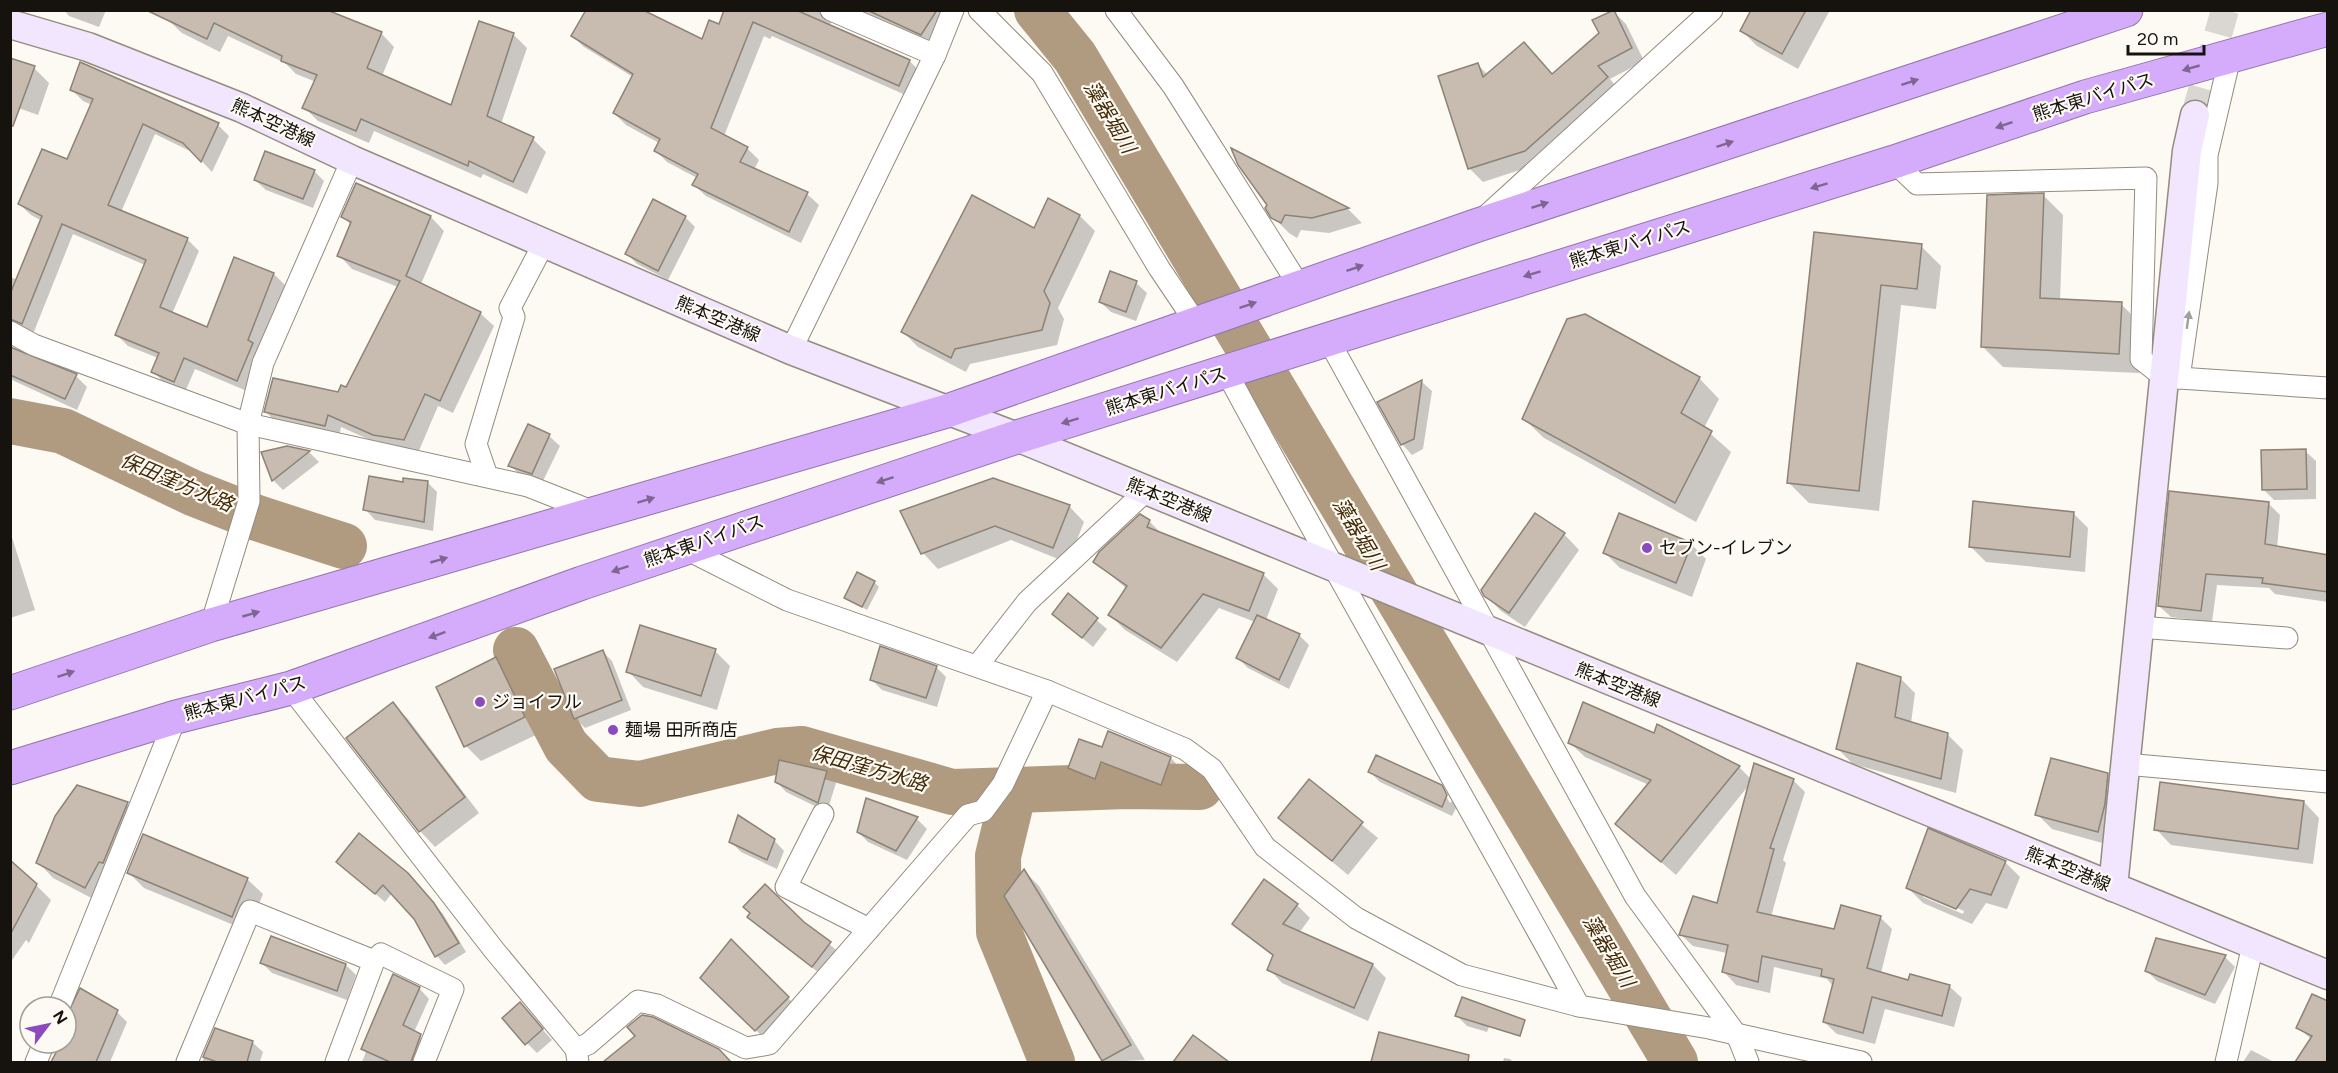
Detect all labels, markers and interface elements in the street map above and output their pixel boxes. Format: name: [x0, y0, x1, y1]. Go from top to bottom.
scale bar: [2128, 18, 2204, 56]
text: 20 m: [2137, 28, 2178, 50]
one-way arrow: [2181, 64, 2199, 73]
street label: 熊本東バイパス: [2030, 68, 2156, 126]
water label: 藻器堀川: [1079, 77, 1142, 159]
one-way arrow: [1901, 77, 1919, 87]
street label: 熊本空港線: [228, 94, 318, 152]
one-way arrow: [1995, 121, 2013, 130]
one-way arrow: [1716, 138, 1734, 148]
one-way arrow: [1810, 182, 1828, 191]
one-way arrow: [1531, 200, 1549, 209]
street label: 熊本東バイパス: [1567, 215, 1693, 273]
one-way arrow: [1346, 263, 1364, 273]
one-way arrow: [1523, 270, 1541, 279]
street label: 熊本空港線: [672, 291, 764, 347]
one-way arrow: [1239, 300, 1257, 310]
one-way arrow: [2183, 310, 2192, 329]
street label: 熊本東バイパス: [1103, 362, 1229, 420]
one-way arrow: [1061, 417, 1079, 426]
water label: 保田窪方水路: [117, 448, 239, 517]
street label: 熊本空港線: [1123, 473, 1215, 527]
one-way arrow: [875, 476, 893, 485]
water label: 藻器堀川: [1328, 494, 1391, 576]
one-way arrow: [637, 495, 655, 504]
street label: 熊本東バイパス: [641, 510, 767, 572]
place label: セブン-イレブン: [1659, 537, 1793, 559]
marker: セブン-イレブン: [1640, 541, 1654, 555]
one-way arrow: [430, 555, 448, 564]
one-way arrow: [611, 565, 629, 575]
one-way arrow: [242, 609, 260, 618]
one-way arrow: [428, 631, 446, 641]
street label: 熊本空港線: [1572, 658, 1664, 712]
one-way arrow: [57, 669, 75, 678]
street label: 熊本東バイパス: [181, 671, 309, 725]
place label: ジョイフル: [492, 691, 582, 713]
marker: ジョイフル: [473, 695, 487, 709]
place label: 麺場 田所商店: [625, 719, 737, 741]
marker: 麺場 田所商店: [606, 723, 620, 737]
water label: 保田窪方水路: [808, 740, 932, 797]
street label: 熊本空港線: [2022, 842, 2114, 896]
water label: 藻器堀川: [1578, 911, 1641, 993]
north arrow: [18, 995, 78, 1055]
text: N: [49, 1007, 72, 1028]

